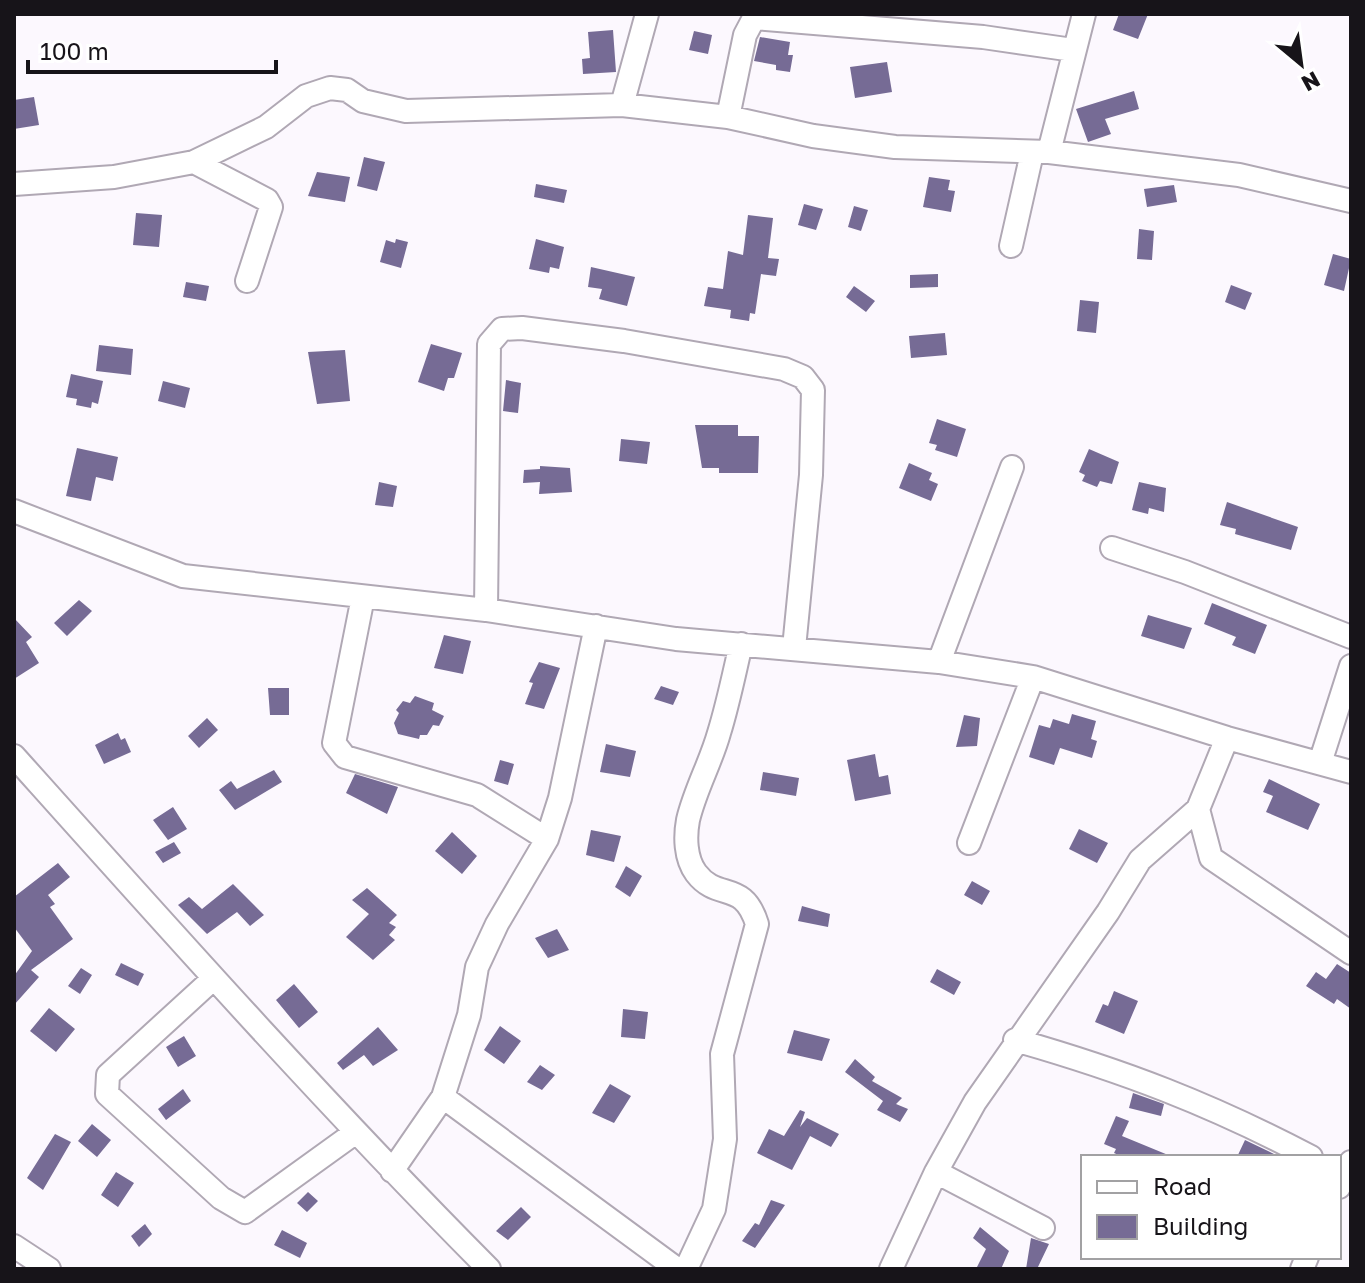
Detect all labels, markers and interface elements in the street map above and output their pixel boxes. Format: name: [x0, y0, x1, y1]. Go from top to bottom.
scale bar: [28, 24, 276, 74]
north arrow: [1261, 24, 1341, 104]
text: 100 m: [40, 36, 109, 65]
text: N: [1297, 66, 1325, 98]
legend: [1081, 1155, 1341, 1259]
text: Road: [1153, 1171, 1212, 1200]
text: Building: [1153, 1211, 1248, 1240]

